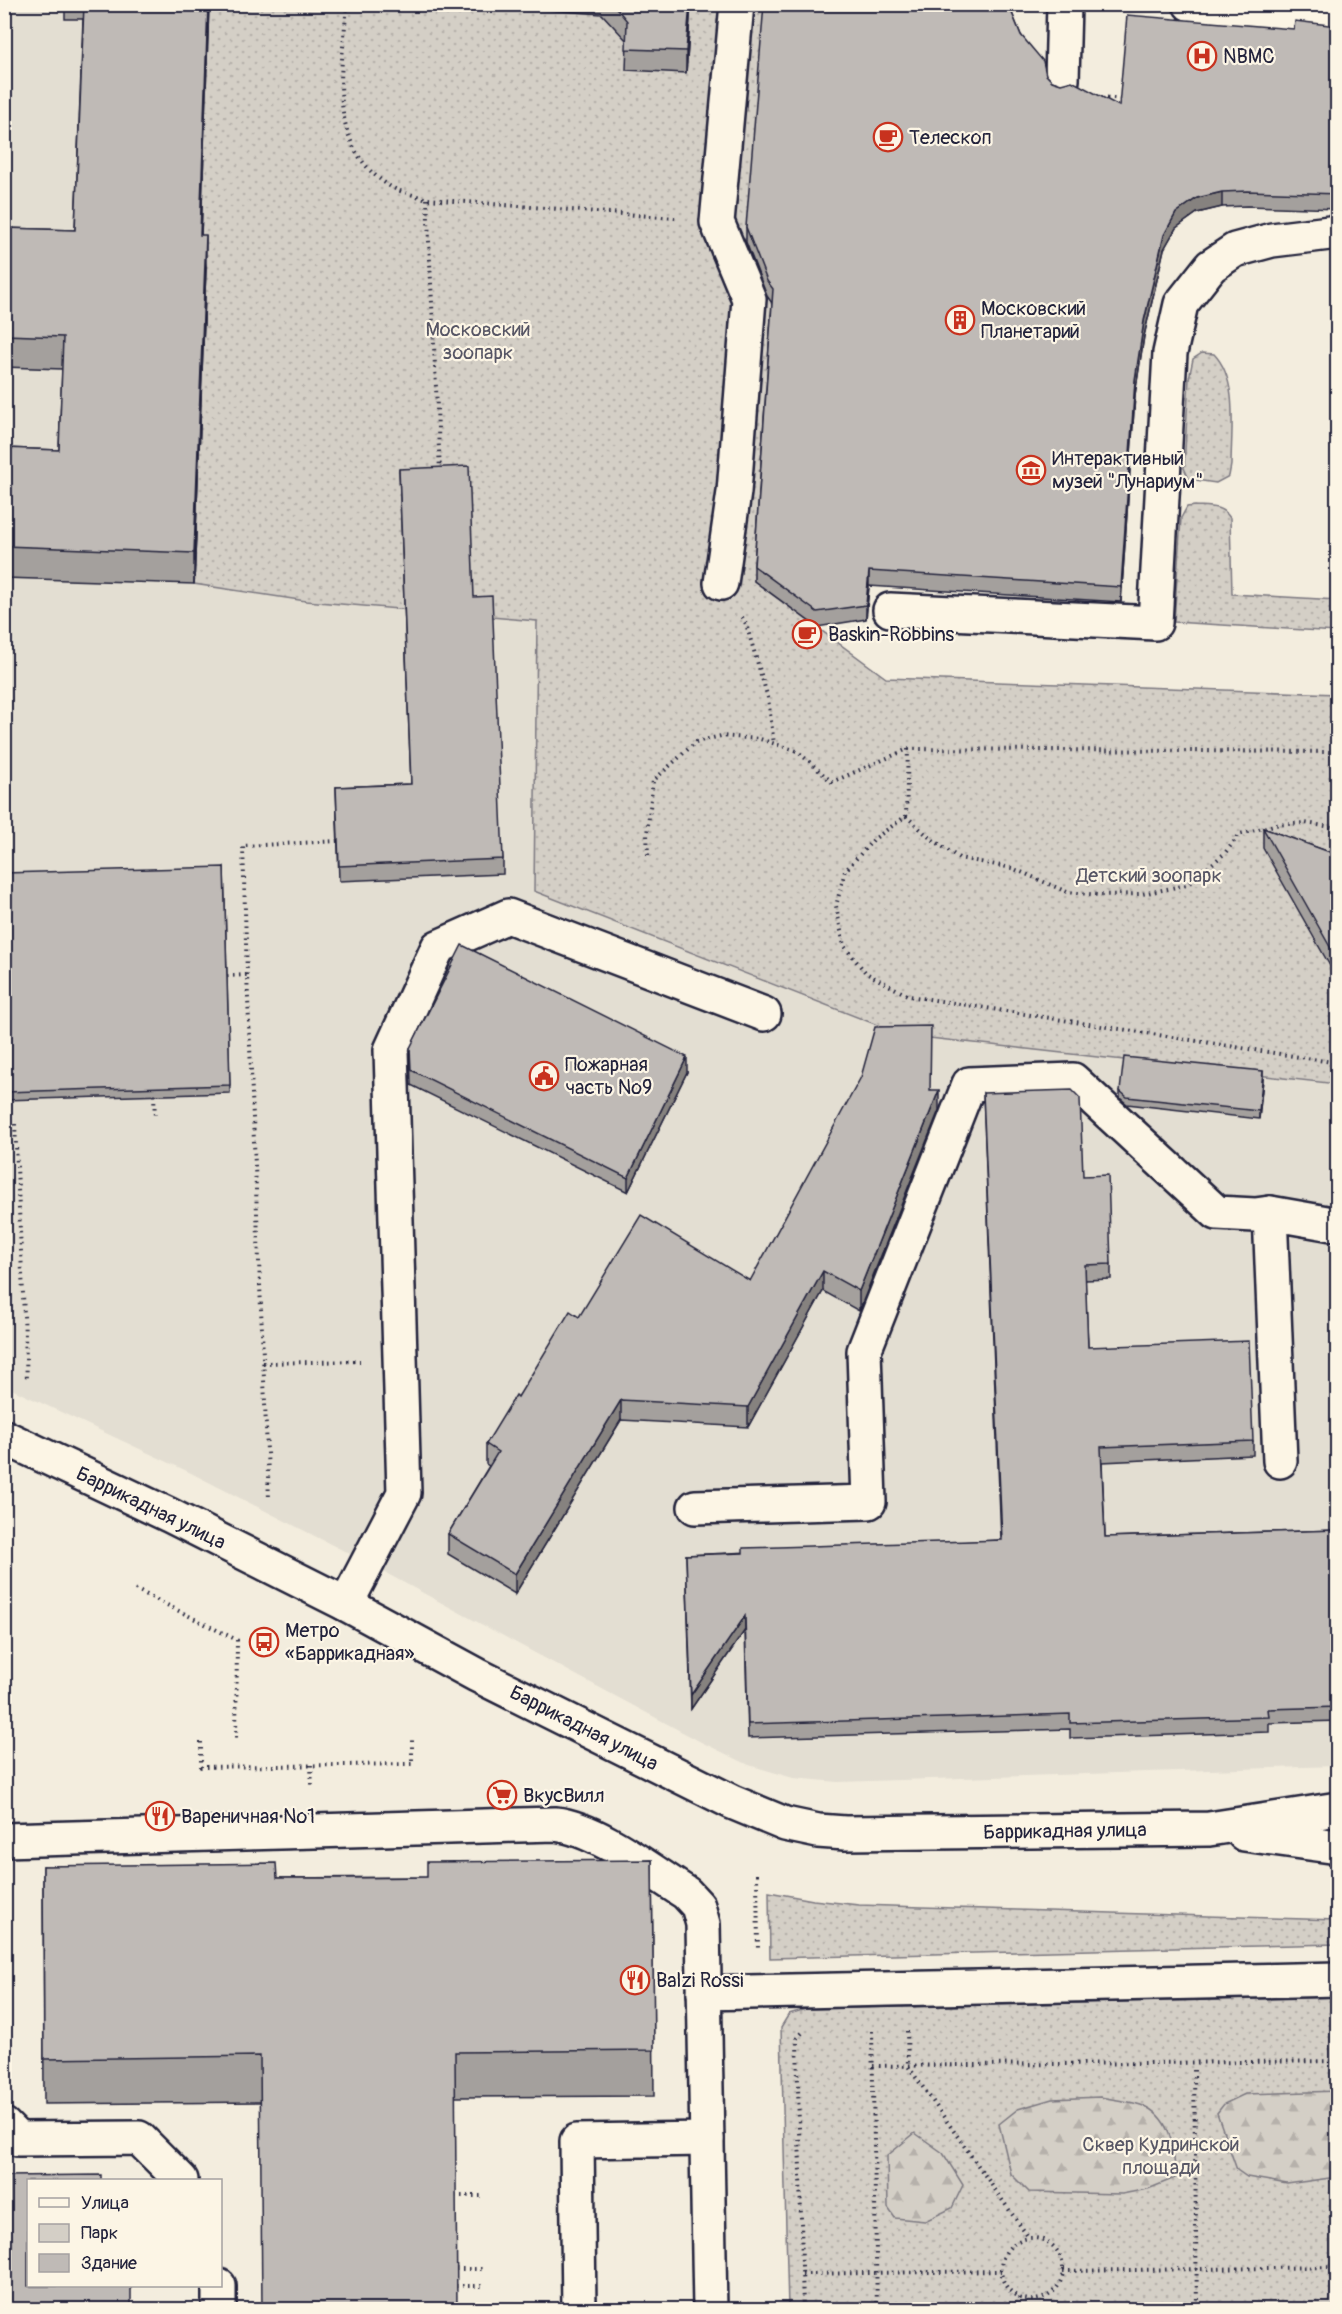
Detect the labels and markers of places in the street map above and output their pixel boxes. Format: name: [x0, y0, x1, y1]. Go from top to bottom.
hospital icon: NBMC: [1186, 40, 1218, 72]
place label: NBMC: [1223, 44, 1275, 69]
cafe icon: Телескоп: [872, 121, 904, 153]
place label: Телескоп: [909, 125, 992, 150]
place label: Московский Планетарий: [981, 296, 1086, 344]
building icon: Московский Планетарий: [944, 304, 976, 336]
place label: Интерактивный музей "Лунариум": [1052, 446, 1203, 494]
museum icon: Интерактивный музей "Лунариум": [1015, 454, 1047, 486]
cafe icon: Baskin-Robbins: [791, 618, 823, 650]
place label: Baskin-Robbins: [828, 622, 954, 647]
place label: Пожарная часть №9: [565, 1052, 652, 1100]
public building icon: Пожарная часть №9: [528, 1060, 560, 1092]
place label: Метро «Баррикадная»: [285, 1618, 414, 1666]
bus stop icon: Метро «Баррикадная»: [248, 1626, 280, 1658]
supermarket icon: ВкусВилл: [486, 1779, 518, 1811]
place label: ВкусВилл: [523, 1783, 605, 1808]
restaurant icon: Вареничная №1: [144, 1800, 176, 1832]
place label: Вареничная №1: [181, 1804, 315, 1829]
restaurant icon: Balzi Rossi: [619, 1964, 651, 1996]
place label: Balzi Rossi: [656, 1968, 743, 1993]

